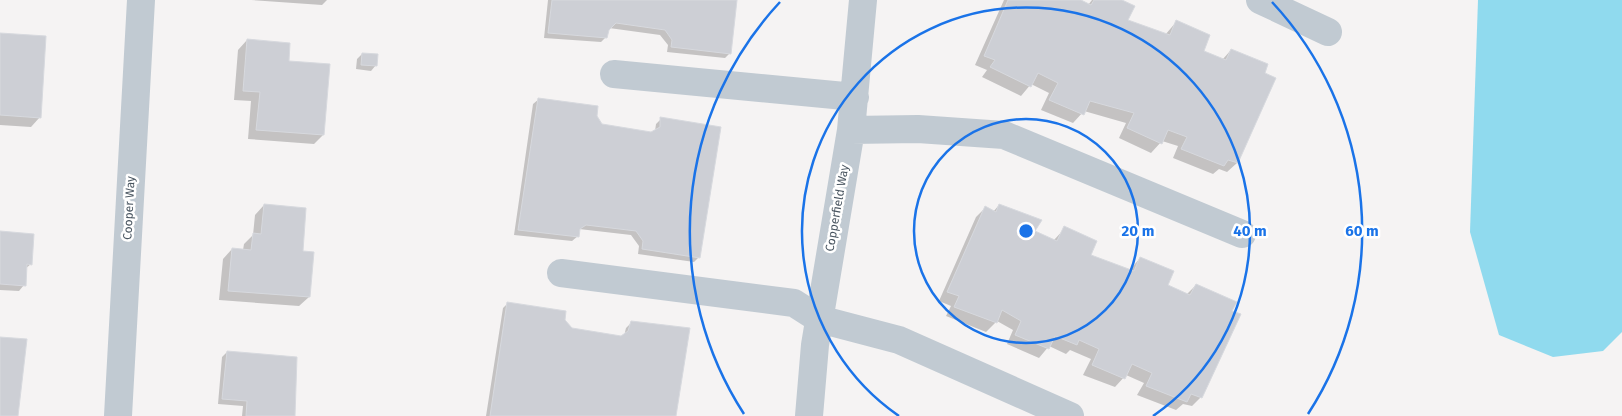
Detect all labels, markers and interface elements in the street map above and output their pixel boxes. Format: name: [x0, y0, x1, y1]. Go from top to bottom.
street label: Copperfield Way: [822, 163, 852, 253]
street label: Cooper Way: [120, 176, 138, 240]
centre of rings: [1017, 222, 1035, 240]
text: 20 m: [1122, 222, 1154, 240]
text: 40 m: [1233, 222, 1267, 240]
text: 60 m: [1345, 222, 1379, 240]

